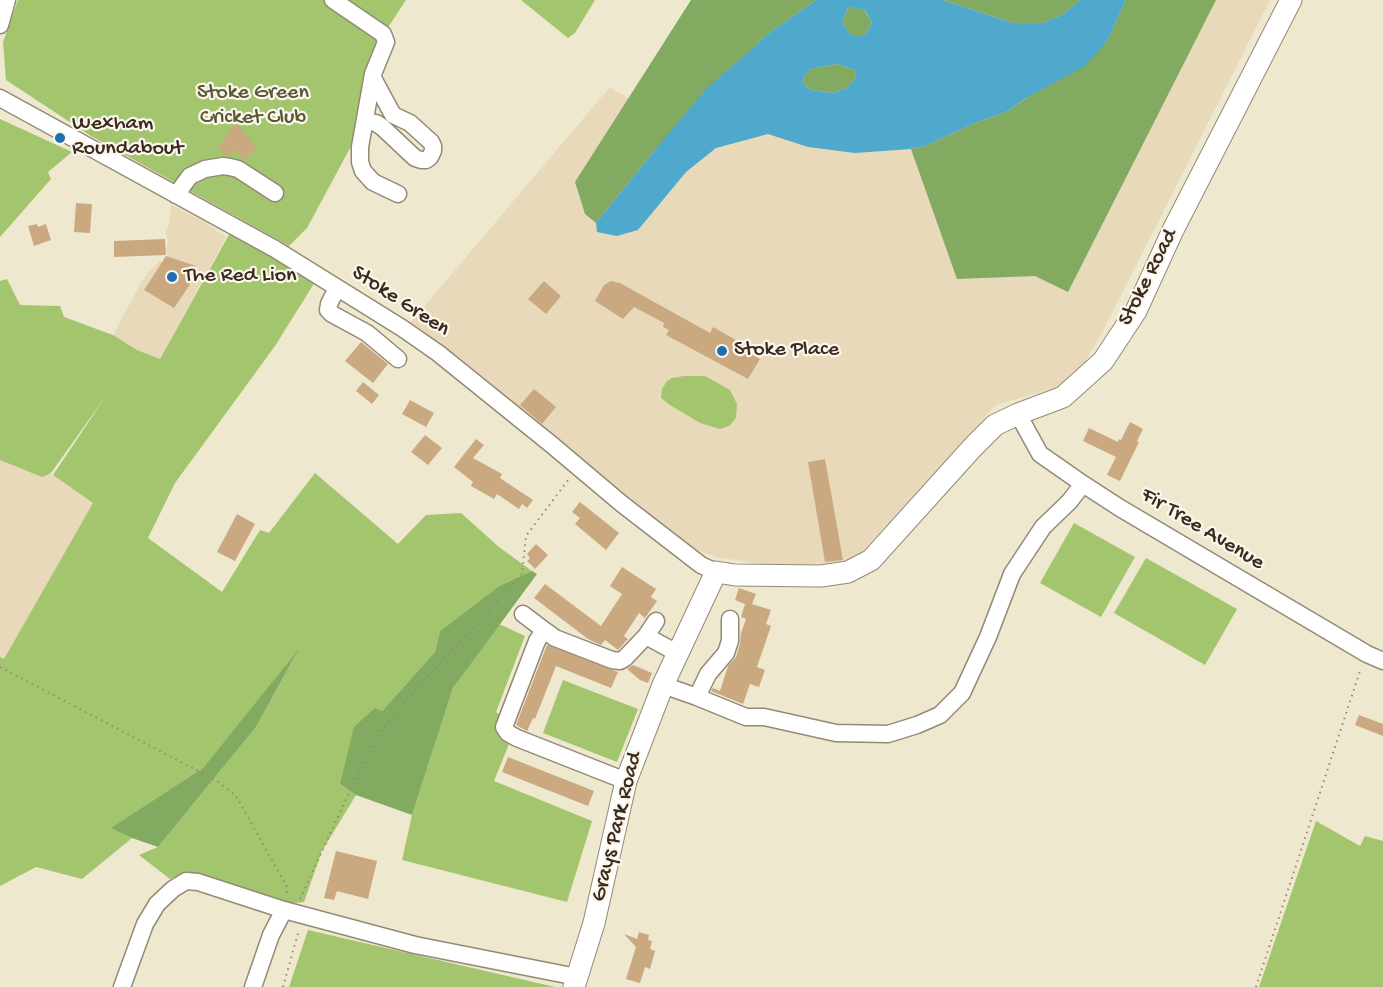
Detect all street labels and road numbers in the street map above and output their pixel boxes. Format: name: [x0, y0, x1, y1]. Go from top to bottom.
street label: Stoke Road: [1113, 225, 1185, 331]
street label: Stoke Green: [346, 260, 454, 344]
street label: Fir Tree Avenue: [1135, 483, 1269, 577]
street label: Grays Park Road: [587, 749, 649, 905]

